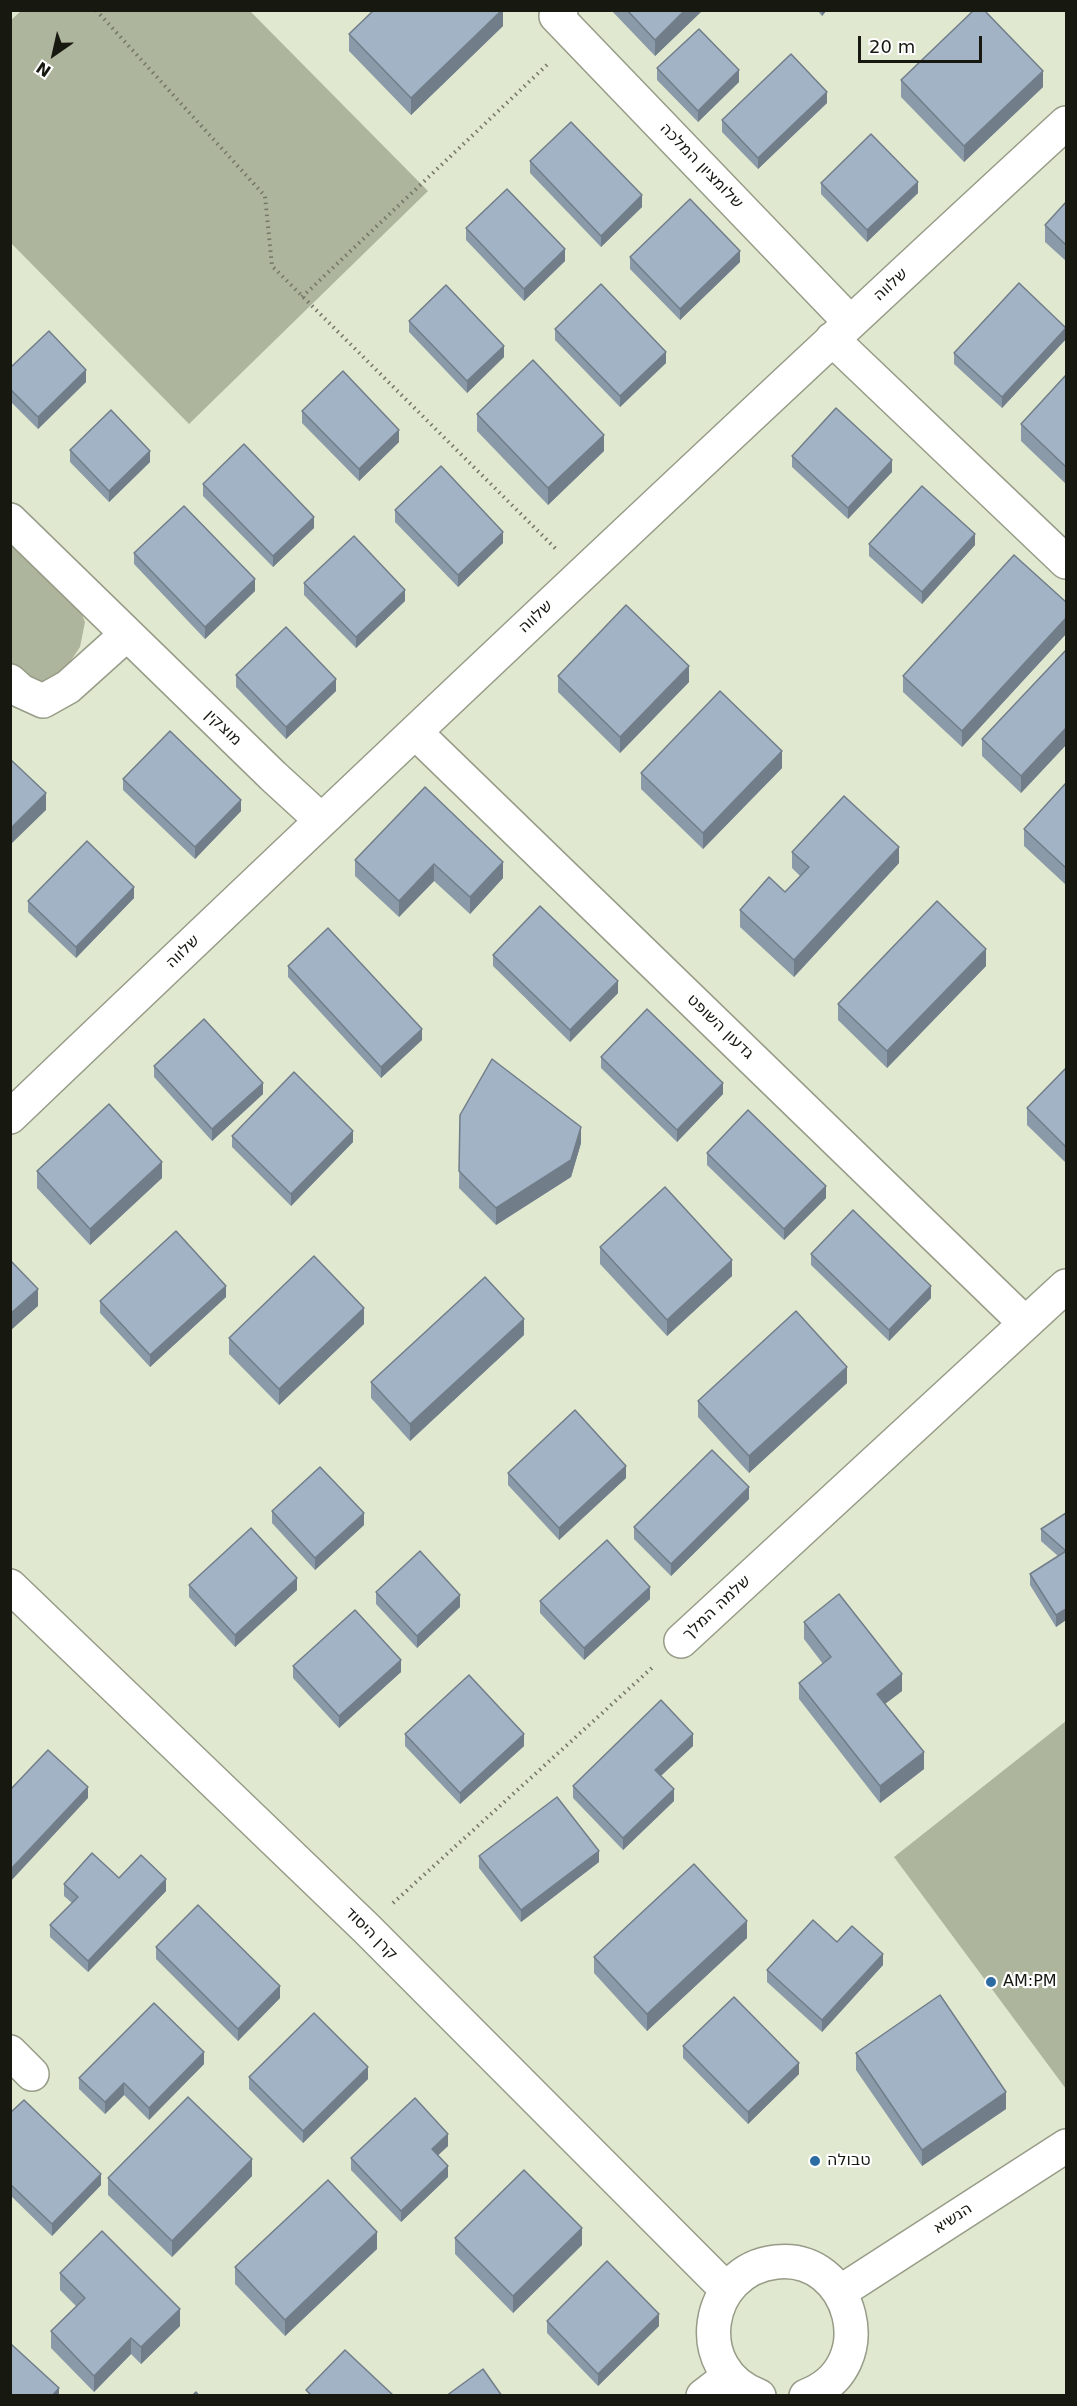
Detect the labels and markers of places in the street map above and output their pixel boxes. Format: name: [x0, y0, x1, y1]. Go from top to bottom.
place label: AM:PM: [1003, 1972, 1057, 1992]
marker: AM:PM: [984, 1975, 998, 1989]
place label: טבולה: [827, 2151, 871, 2171]
marker: טבולה: [808, 2154, 822, 2168]

